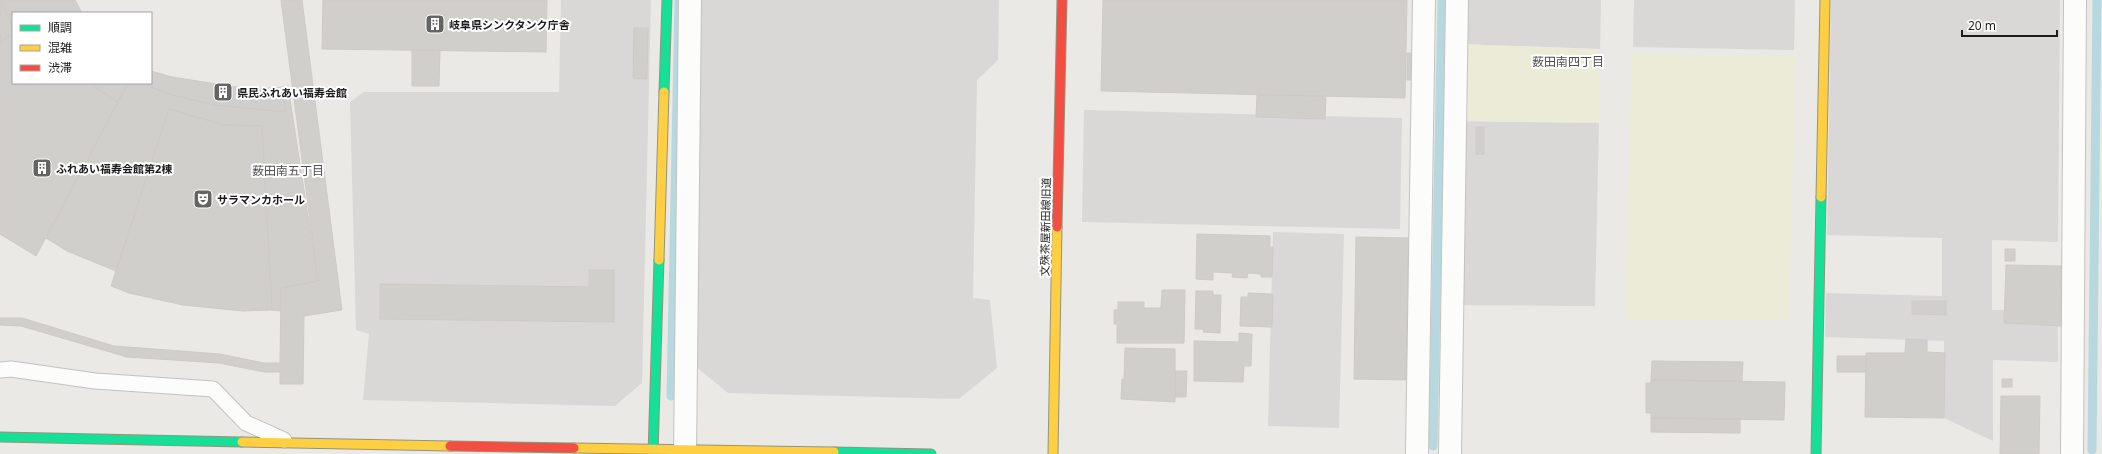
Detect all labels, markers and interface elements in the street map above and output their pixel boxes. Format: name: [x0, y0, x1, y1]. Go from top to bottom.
legend: [12, 12, 152, 84]
scale bar: [1962, 12, 2057, 38]
building icon: 岐阜県シンクタンク庁舎: [424, 13, 446, 35]
place label: 岐阜県シンクタンク庁舎: [449, 17, 571, 32]
text: 20 m: [1968, 17, 1996, 34]
text: 順調: [48, 19, 72, 36]
text: 混雑: [48, 39, 72, 56]
district label: 薮田南四丁目: [1532, 53, 1604, 70]
text: 渋滞: [48, 59, 72, 76]
building icon: 県民ふれあい福寿会館: [212, 81, 234, 103]
place label: 県民ふれあい福寿会館: [237, 85, 347, 100]
building icon: ふれあい福寿会館第2棟: [31, 157, 53, 179]
place label: ふれあい福寿会館第2棟: [56, 161, 172, 176]
district label: 薮田南五丁目: [252, 162, 324, 179]
street label: 文殊茶屋新田線旧道: [1037, 177, 1053, 277]
theatre icon: サラマンカホール: [192, 188, 214, 210]
place label: サラマンカホール: [217, 192, 305, 207]

